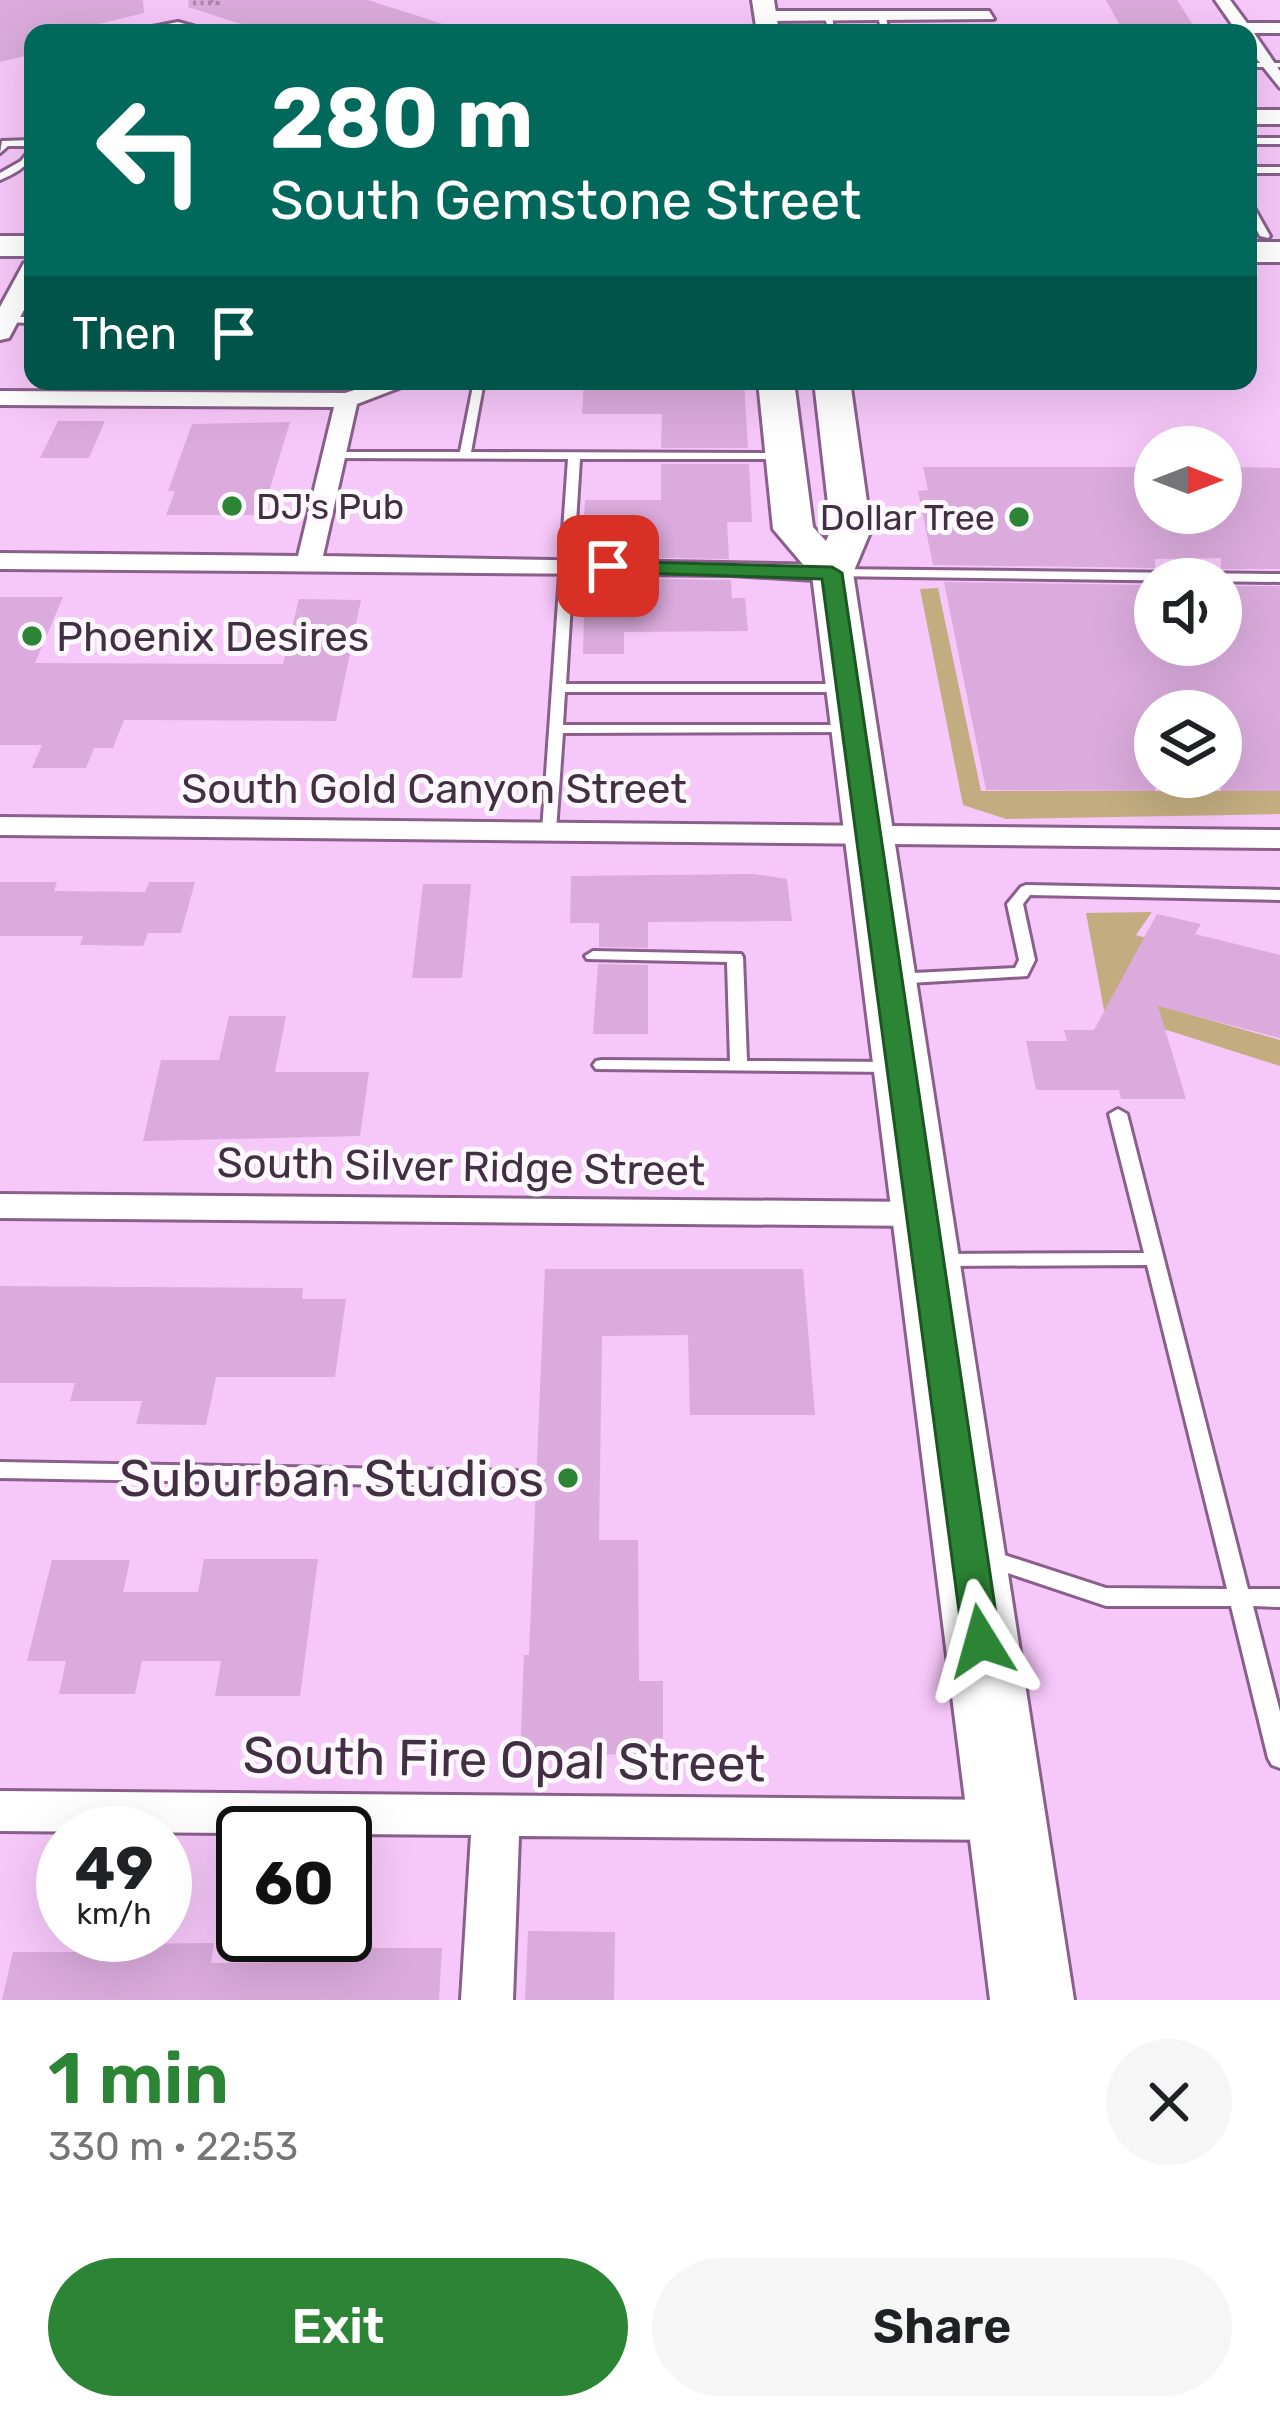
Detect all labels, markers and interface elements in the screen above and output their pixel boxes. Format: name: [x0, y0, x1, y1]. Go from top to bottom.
text: 280 m: [270, 68, 533, 168]
icon: left: [72, 72, 228, 228]
text: South Gemstone Street: [270, 169, 861, 233]
icon: arrive: [201, 300, 267, 366]
text: Then: [72, 307, 177, 360]
north arrow: [1134, 426, 1242, 534]
map controls: [1134, 426, 1242, 798]
place label: DJ's Pub: [256, 485, 404, 528]
marker: DJ's Pub: [219, 493, 245, 519]
place label: Dollar Tree: [820, 496, 995, 539]
marker: Dollar Tree: [1006, 504, 1032, 530]
pin: [557, 515, 659, 617]
icon: arrive: [575, 533, 641, 599]
button: sound: [1134, 558, 1242, 666]
place label: Phoenix Desires: [56, 612, 369, 662]
marker: Phoenix Desires: [19, 623, 45, 649]
button: layers: [1134, 690, 1242, 798]
street label: South Gold Canyon Street: [181, 764, 687, 814]
street label: South Silver Ridge Street: [216, 1138, 706, 1196]
place label: Suburban Studios: [119, 1448, 544, 1509]
marker: Suburban Studios: [555, 1465, 581, 1491]
position arrow: [918, 1578, 1044, 1704]
street label: South Fire Opal Street: [242, 1724, 766, 1795]
speed limit sign: 60: [216, 1806, 372, 1962]
text: 49: [74, 1833, 154, 1904]
text: km/h: [77, 1896, 151, 1932]
text: 1 min: [48, 2036, 229, 2121]
button: close: [1106, 2039, 1232, 2165]
text: 330 m · 22:53: [48, 2124, 298, 2170]
button: Exit: [48, 2258, 628, 2396]
button: Share: [652, 2258, 1232, 2396]

